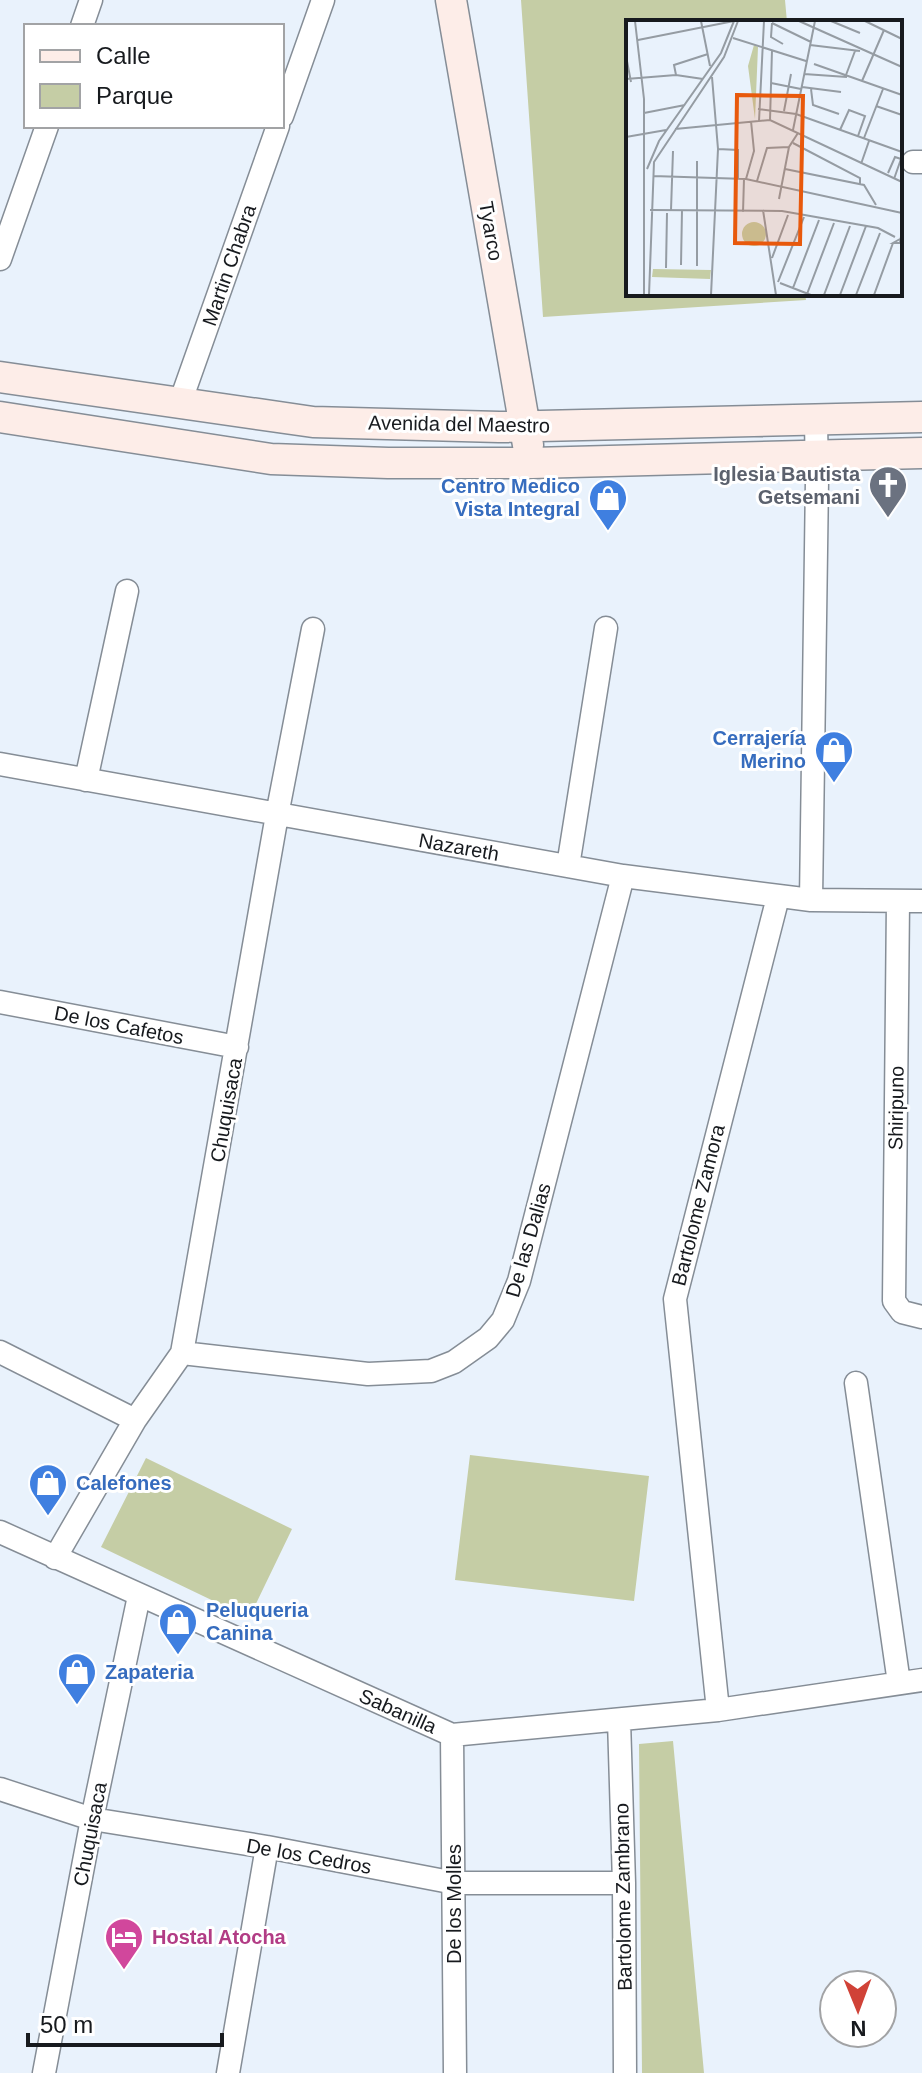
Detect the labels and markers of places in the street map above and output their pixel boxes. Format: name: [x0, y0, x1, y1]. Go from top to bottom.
place label: Iglesia Bautista Getsemani: [713, 463, 861, 508]
church icon: Iglesia Bautista Getsemani: [867, 464, 909, 519]
place label: Centro Medico Vista Integral: [441, 475, 580, 520]
shop icon: Centro Medico Vista Integral: [587, 477, 629, 532]
place label: Cerrajería Merino: [713, 727, 807, 772]
shop icon: Cerrajería Merino: [813, 729, 855, 784]
shop icon: Calefones: [27, 1462, 69, 1517]
place label: Calefones: [76, 1472, 172, 1494]
place label: Peluqueria Canina: [206, 1599, 309, 1644]
shop icon: Peluqueria Canina: [157, 1601, 199, 1656]
shop icon: Zapateria: [56, 1651, 98, 1706]
place label: Zapateria: [105, 1661, 195, 1683]
hotel icon: Hostal Atocha: [103, 1916, 145, 1971]
place label: Hostal Atocha: [152, 1926, 287, 1948]

